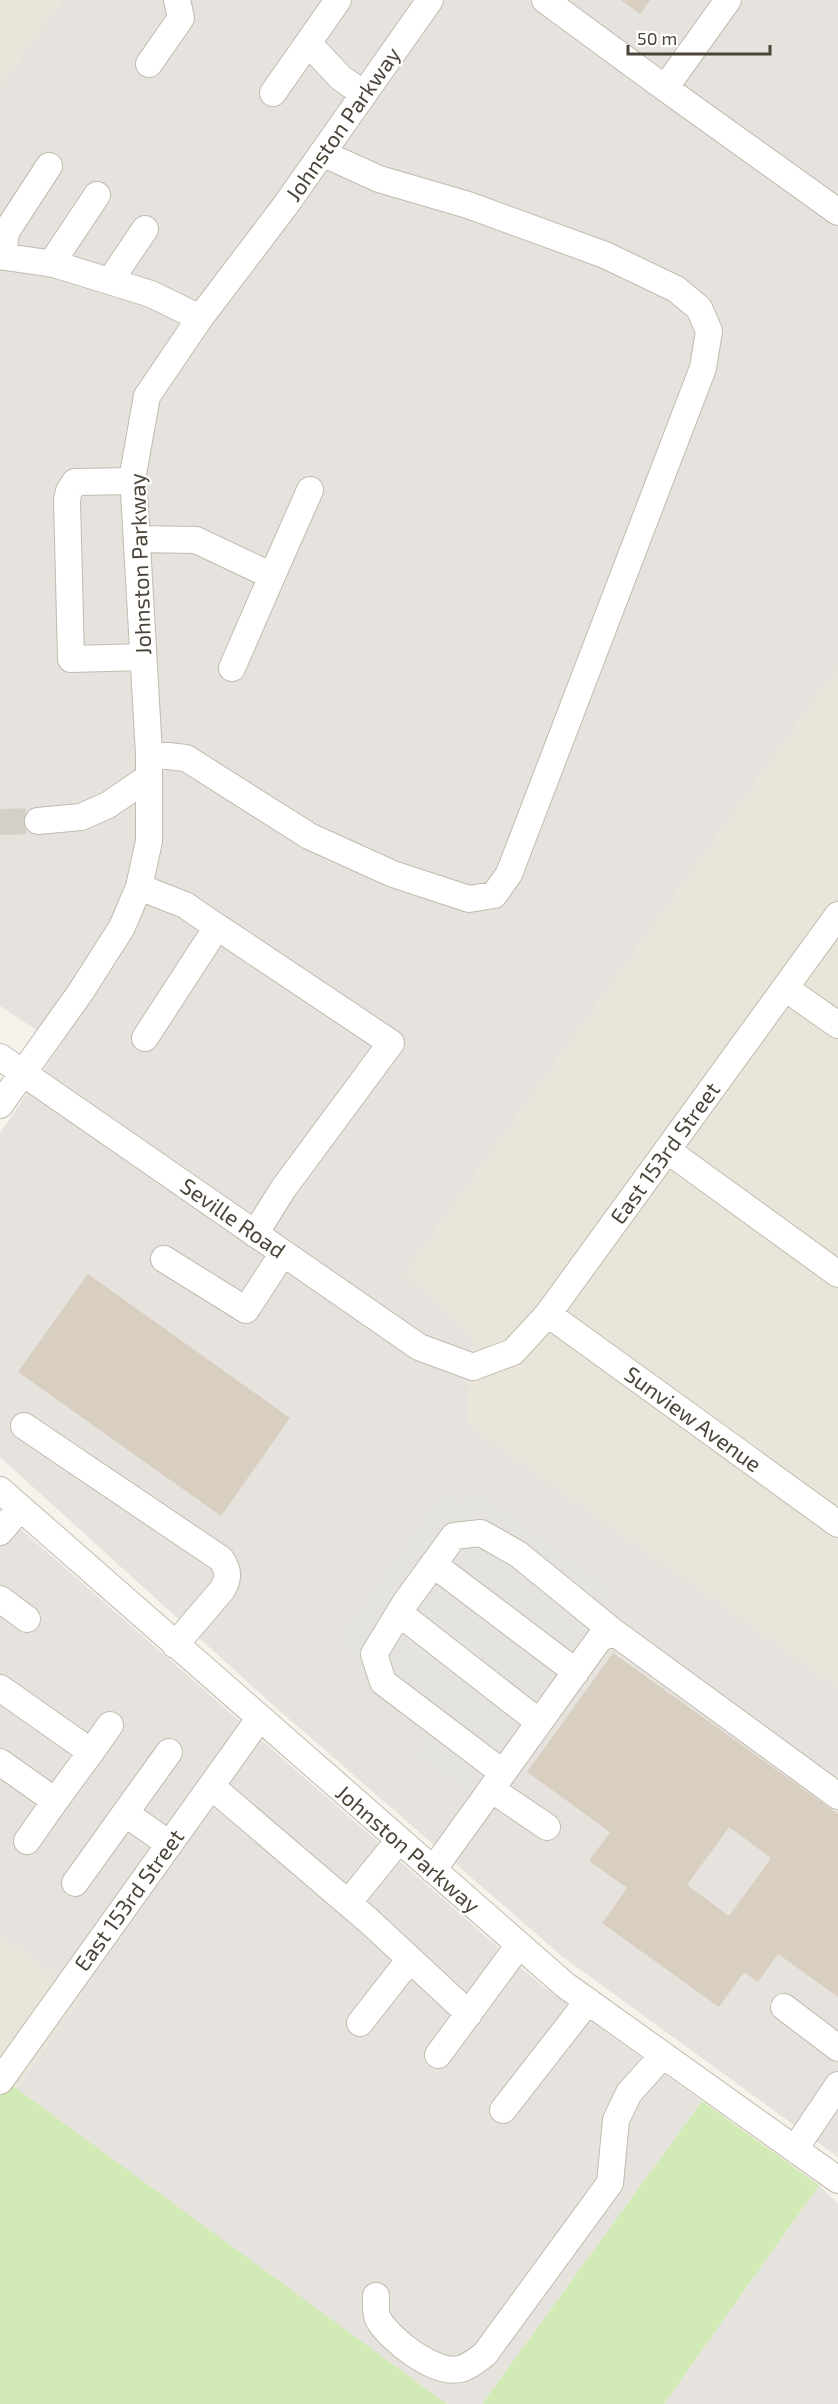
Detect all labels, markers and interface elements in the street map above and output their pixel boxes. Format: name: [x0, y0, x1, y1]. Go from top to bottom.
scale bar: [628, 18, 770, 56]
text: 50 m: [637, 27, 677, 49]
street label: Johnston Parkway: [279, 41, 405, 205]
street label: Johnston Parkway: [123, 472, 155, 655]
street label: East 153rd Street: [604, 1076, 724, 1228]
street label: Seville Road: [176, 1172, 291, 1263]
street label: Sunview Avenue: [620, 1360, 767, 1476]
street label: Johnston Parkway: [331, 1779, 486, 1918]
street label: East 153rd Street: [68, 1823, 188, 1975]

